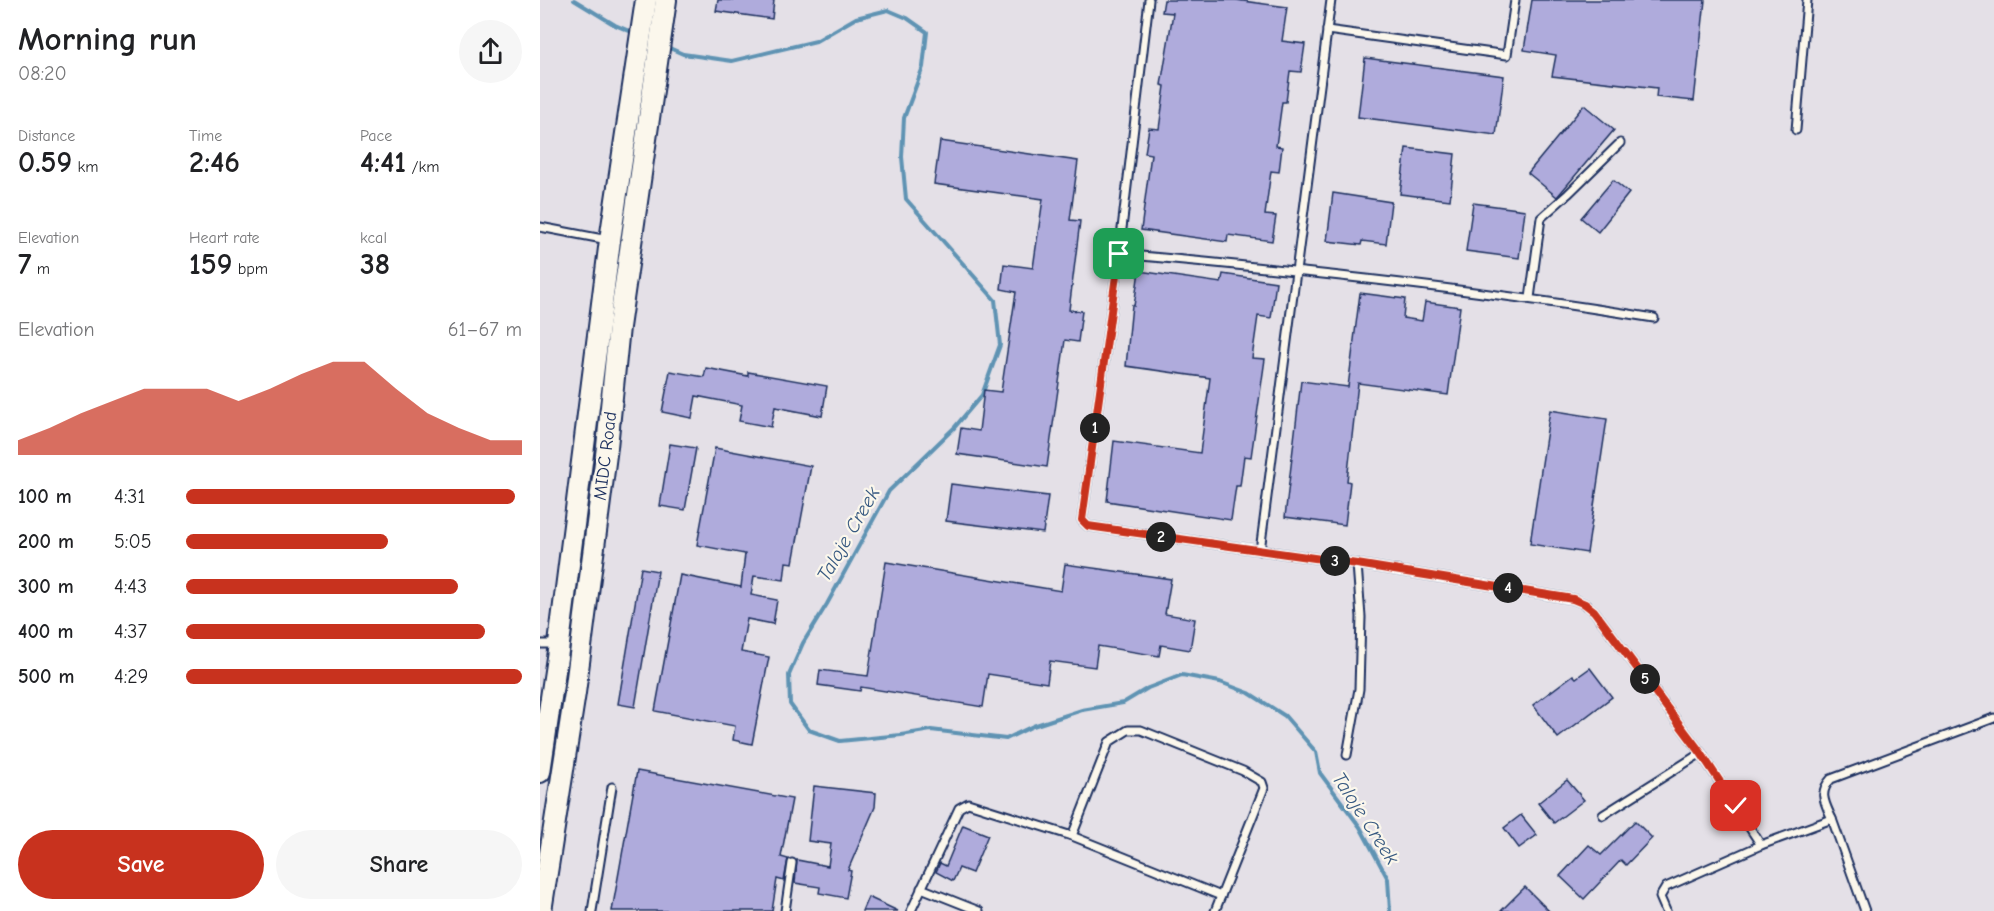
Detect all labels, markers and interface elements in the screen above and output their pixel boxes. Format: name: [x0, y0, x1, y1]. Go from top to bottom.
text: Morning run: [18, 20, 197, 58]
button: share: [459, 20, 522, 83]
text: 08:20: [18, 62, 67, 85]
text: Distance: [18, 127, 75, 145]
text: Time: [189, 127, 222, 145]
text: Pace: [360, 127, 392, 145]
text: 0.59: [18, 145, 72, 180]
text: 2:46: [189, 145, 240, 180]
text: 4:41: [360, 145, 406, 180]
text: km: [72, 158, 99, 176]
text: /km: [406, 158, 439, 176]
pin: [1093, 228, 1144, 279]
text: Elevation: [18, 229, 79, 247]
text: Heart rate: [189, 229, 260, 247]
text: kcal: [360, 229, 387, 247]
icon: arrive: [1102, 237, 1135, 270]
text: 7: [18, 247, 32, 282]
text: 159: [189, 247, 232, 282]
text: 38: [360, 247, 390, 282]
text: m: [32, 260, 50, 278]
text: bpm: [232, 260, 268, 278]
text: Elevation: [18, 318, 95, 341]
text: 61–67 m: [448, 318, 522, 341]
street label: MIDC Road: [590, 410, 621, 502]
pin: 1: [1080, 413, 1110, 443]
text: 1: [1092, 419, 1098, 437]
water label: Taloje Creek: [812, 483, 885, 586]
text: 100 m: [18, 485, 72, 508]
text: 4:31: [114, 485, 145, 508]
pin: 2: [1146, 522, 1176, 552]
text: 2: [1157, 528, 1165, 546]
text: 200 m: [18, 530, 74, 553]
text: 5:05: [114, 530, 151, 553]
pin: 3: [1320, 546, 1350, 576]
text: 3: [1331, 552, 1339, 570]
pin: 4: [1493, 573, 1523, 603]
text: 300 m: [18, 575, 74, 598]
text: 4:43: [114, 575, 147, 598]
text: 4: [1504, 579, 1512, 597]
text: 400 m: [18, 620, 73, 643]
text: 4:37: [114, 620, 147, 643]
pin: 5: [1630, 664, 1660, 694]
text: 500 m: [18, 665, 75, 688]
text: 4:29: [114, 665, 148, 688]
text: 5: [1641, 670, 1649, 688]
water label: Taloje Creek: [1327, 768, 1404, 869]
pin: [1710, 780, 1761, 831]
icon: check: [1719, 789, 1752, 822]
button: Save: [18, 830, 264, 899]
button: Share: [276, 830, 522, 899]

